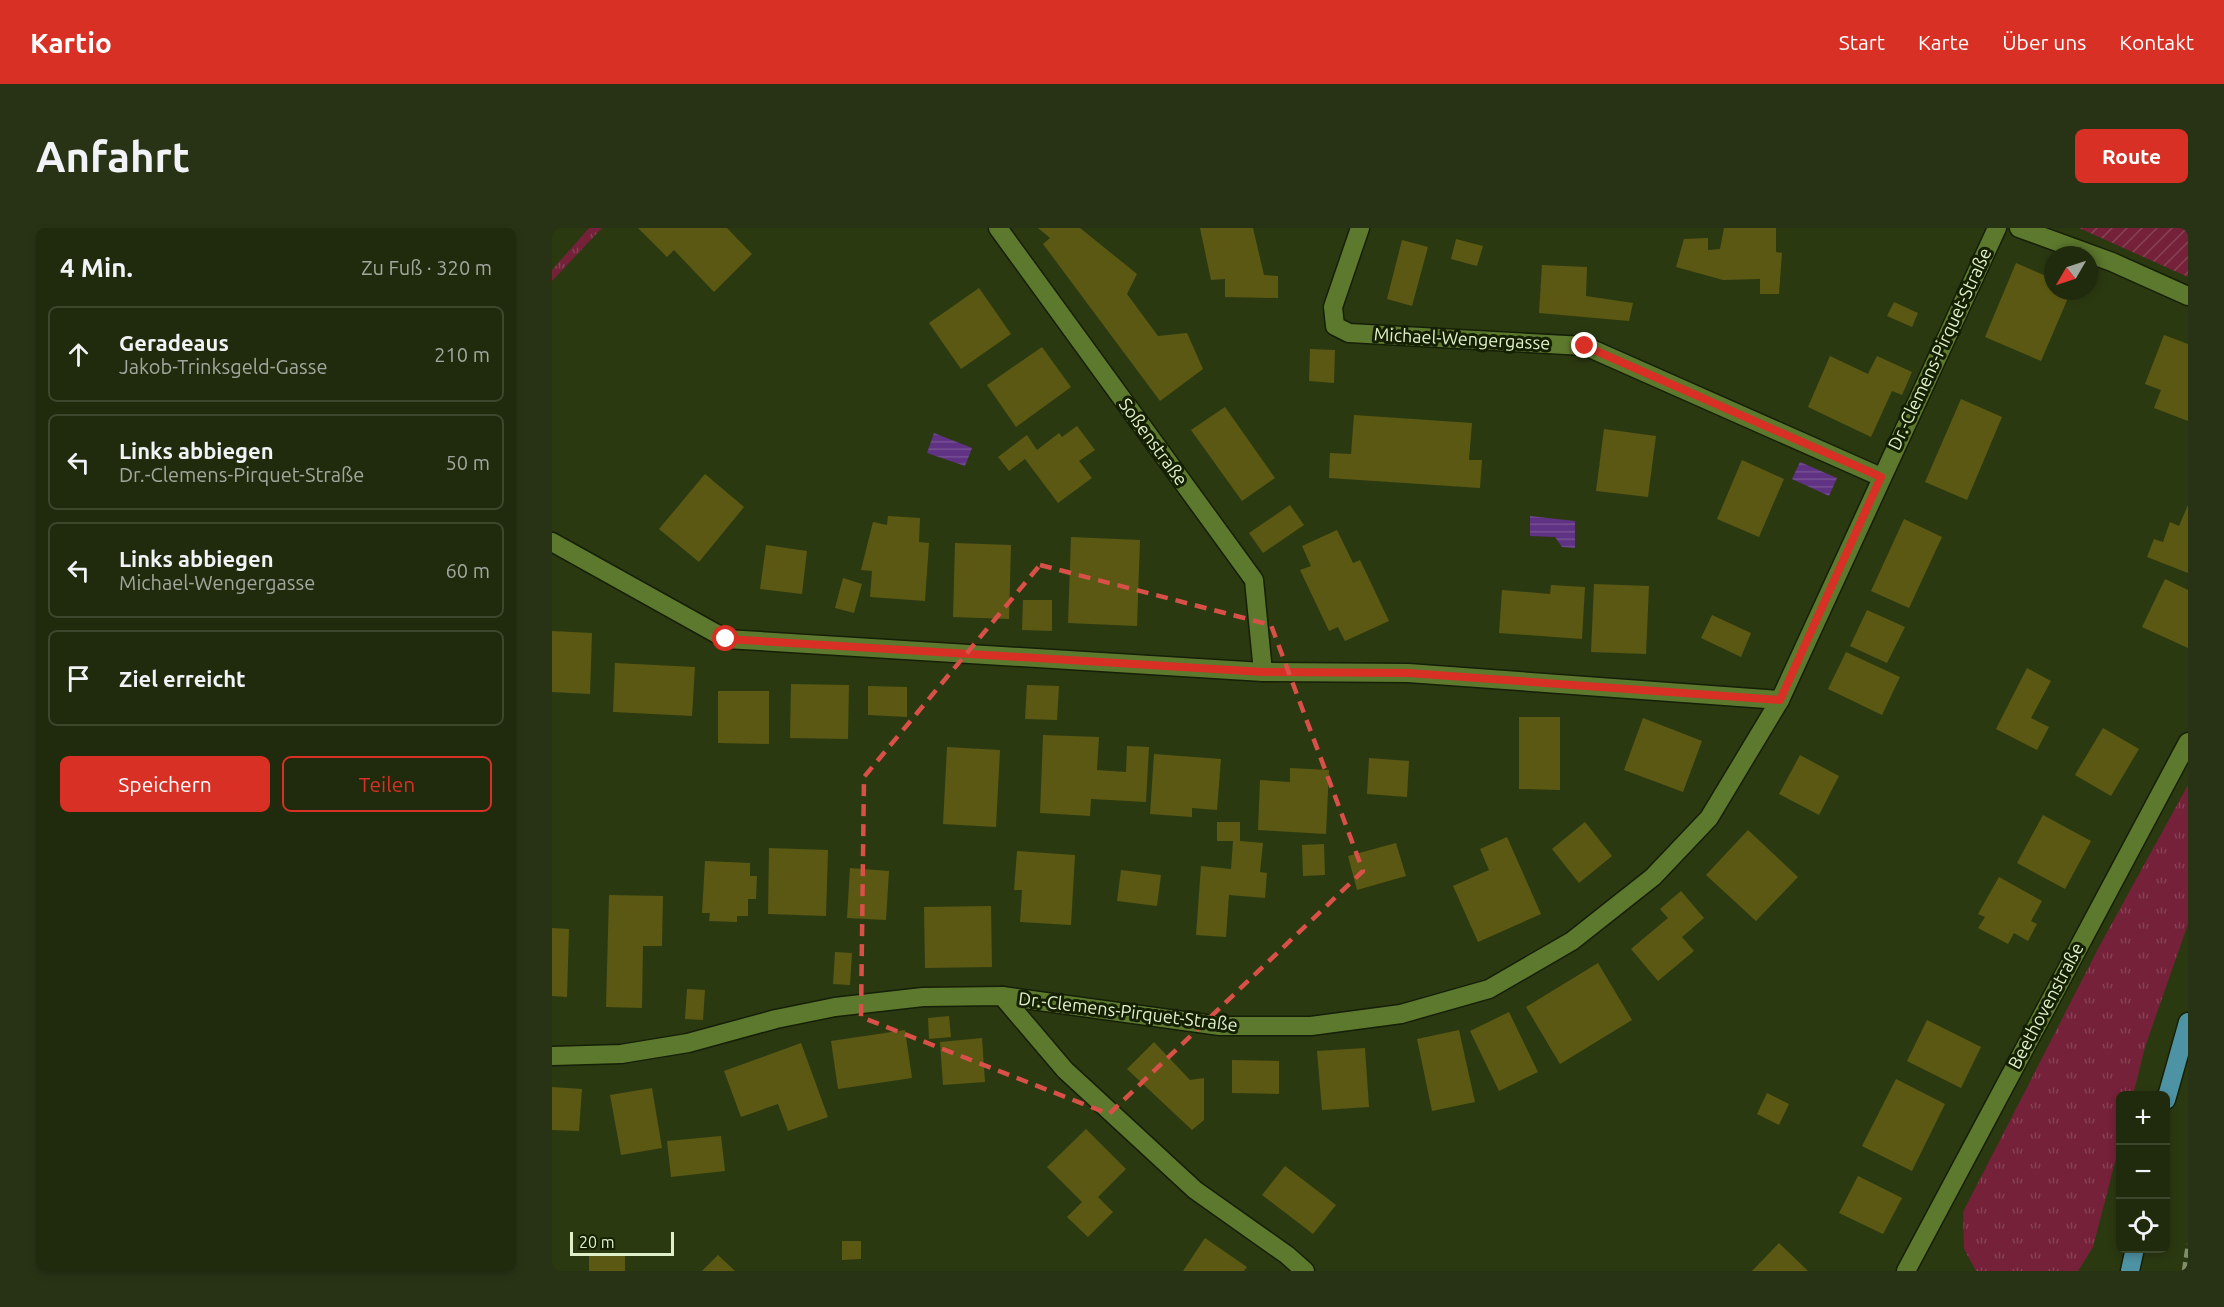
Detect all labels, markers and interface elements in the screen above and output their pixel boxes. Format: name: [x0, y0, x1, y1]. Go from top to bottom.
text: Kartio: [30, 27, 112, 58]
text: Start: [1839, 30, 1885, 54]
text: Karte: [1918, 30, 1969, 54]
text: Über uns: [2002, 30, 2086, 54]
text: Kontakt: [2119, 30, 2194, 54]
button: Route: [2075, 129, 2188, 183]
text: Anfahrt: [36, 133, 190, 180]
street label: Dr.-Clemens-Pirquet-Straße: [1883, 244, 1995, 453]
north arrow: [2044, 246, 2098, 300]
text: 4 Min.: [60, 253, 133, 282]
text: Zu Fuß · 320 m: [361, 256, 492, 279]
street label: Michael-Wengergasse: [1373, 323, 1551, 353]
text: Geradeaus: [119, 330, 229, 355]
route end: [1571, 332, 1597, 358]
icon: ahead: [62, 338, 95, 371]
text: 210 m: [434, 343, 490, 366]
text: Jakob-Trinksgeld-Gasse: [119, 355, 328, 378]
street label: Soßenstraße: [1116, 394, 1192, 489]
text: Links abbiegen: [119, 438, 274, 463]
icon: left: [62, 446, 95, 479]
text: 50 m: [446, 451, 490, 474]
text: Dr.-Clemens-Pirquet-Straße: [119, 463, 364, 486]
text: Links abbiegen: [119, 546, 274, 571]
icon: left: [62, 554, 95, 587]
text: 60 m: [446, 559, 490, 582]
text: Michael-Wengergasse: [119, 571, 315, 594]
route start: [712, 625, 738, 651]
icon: arrive: [62, 662, 95, 695]
text: Ziel erreicht: [119, 666, 246, 691]
button: Speichern: [60, 756, 270, 812]
button: Teilen: [282, 756, 492, 812]
street label: Beethovenstraße: [2003, 939, 2087, 1072]
street label: Dr.-Clemens-Pirquet-Straße: [1017, 988, 1239, 1034]
map controls: [2116, 1091, 2170, 1253]
button: +: [2116, 1091, 2170, 1145]
button: −: [2116, 1145, 2170, 1199]
button: locate: [2116, 1199, 2170, 1253]
scale bar: [570, 1229, 674, 1256]
text: 20 m: [579, 1233, 615, 1251]

